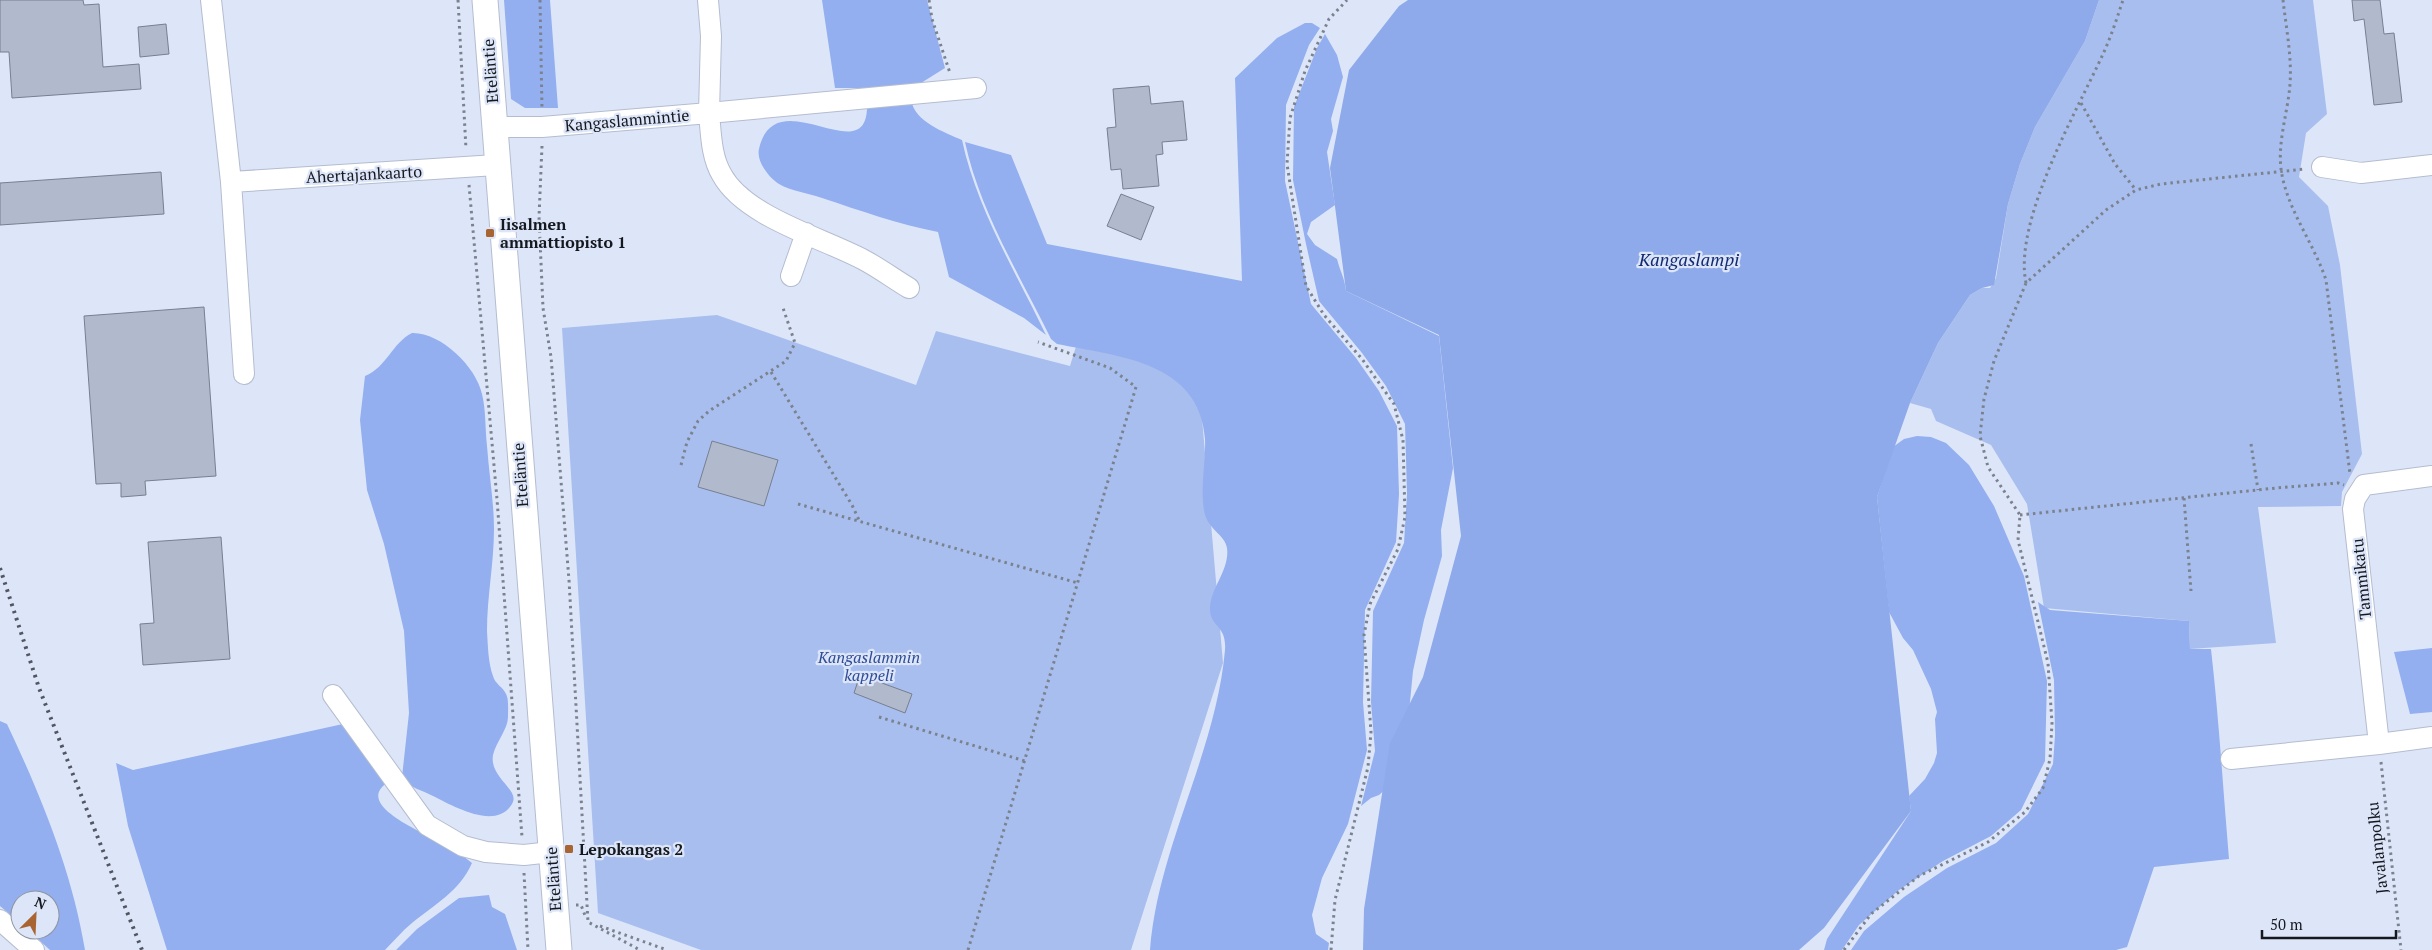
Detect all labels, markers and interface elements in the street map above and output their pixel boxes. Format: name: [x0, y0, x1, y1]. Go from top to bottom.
street label: Eteläntie: [477, 38, 503, 104]
street label: Kangaslammintie: [564, 104, 690, 136]
street label: Ahertajankaarto: [305, 160, 423, 188]
place label: Iisalmen ammattiopisto 1: [500, 213, 626, 253]
marker: Iisalmen ammattiopisto 1: [484, 227, 496, 239]
water label: Kangaslampi: [1638, 247, 1739, 271]
street label: Eteläntie: [507, 442, 533, 508]
street label: Tammikatu: [2346, 537, 2376, 621]
park label: Kangaslammin kappeli: [817, 646, 920, 686]
street label: Javalanpolku: [2361, 801, 2393, 895]
place label: Lepokangas 2: [579, 838, 683, 860]
marker: Lepokangas 2: [563, 843, 575, 855]
street label: Eteläntie: [540, 846, 566, 912]
north arrow: [10, 890, 60, 940]
text: N: [32, 892, 50, 914]
scale bar: [2262, 908, 2396, 940]
text: 50 m: [2270, 914, 2303, 934]

